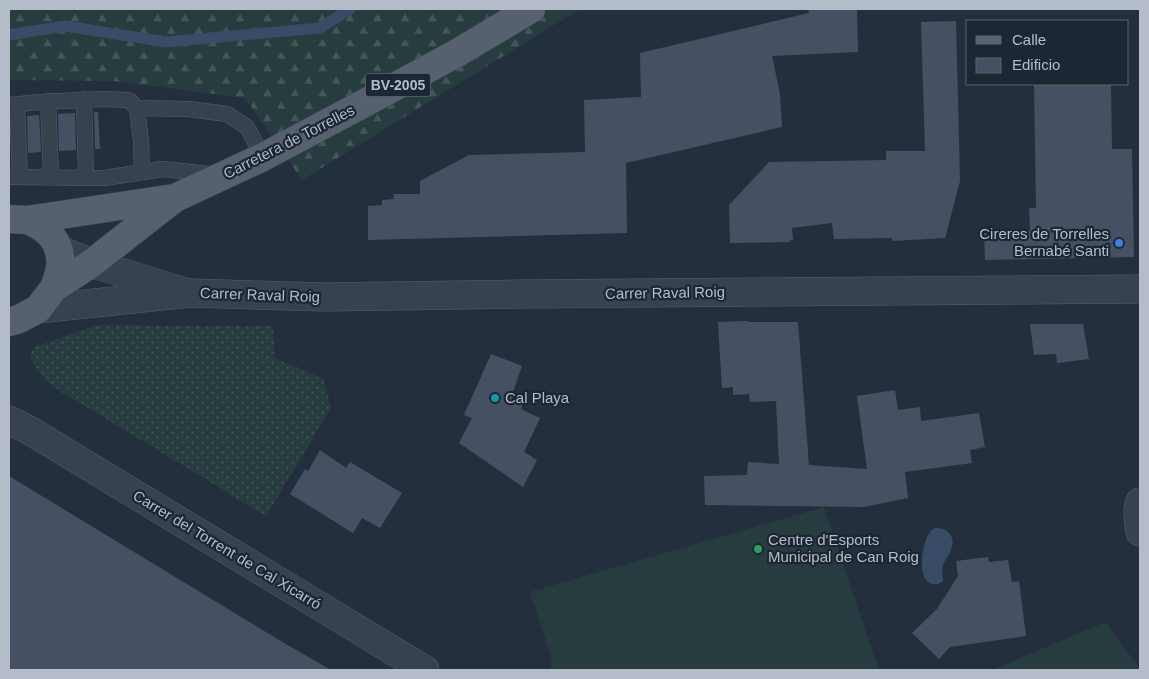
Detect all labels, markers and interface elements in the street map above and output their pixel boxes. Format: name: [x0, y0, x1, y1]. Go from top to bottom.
legend: [966, 20, 1129, 85]
text: Calle: [1012, 31, 1046, 48]
text: Edificio: [1012, 56, 1060, 73]
road number: BV-2005: [366, 74, 430, 96]
street label: Carretera de Torrelles: [220, 101, 357, 182]
place label: Cireres de Torrelles Bernabé Santi: [979, 225, 1109, 259]
marker: Cireres de Torrelles Bernabé Santi: [1113, 237, 1125, 249]
street label: Carrer Raval Roig: [605, 283, 725, 302]
street label: Carrer Raval Roig: [200, 284, 320, 305]
place label: Cal Playa: [505, 389, 570, 406]
marker: Cal Playa: [489, 392, 501, 404]
street label: Carrer del Torrent de Cal Xicarró: [130, 487, 324, 613]
place label: Centre d'Esports Municipal de Can Roig: [768, 531, 919, 565]
marker: Centre d'Esports Municipal de Can Roig: [752, 543, 764, 555]

